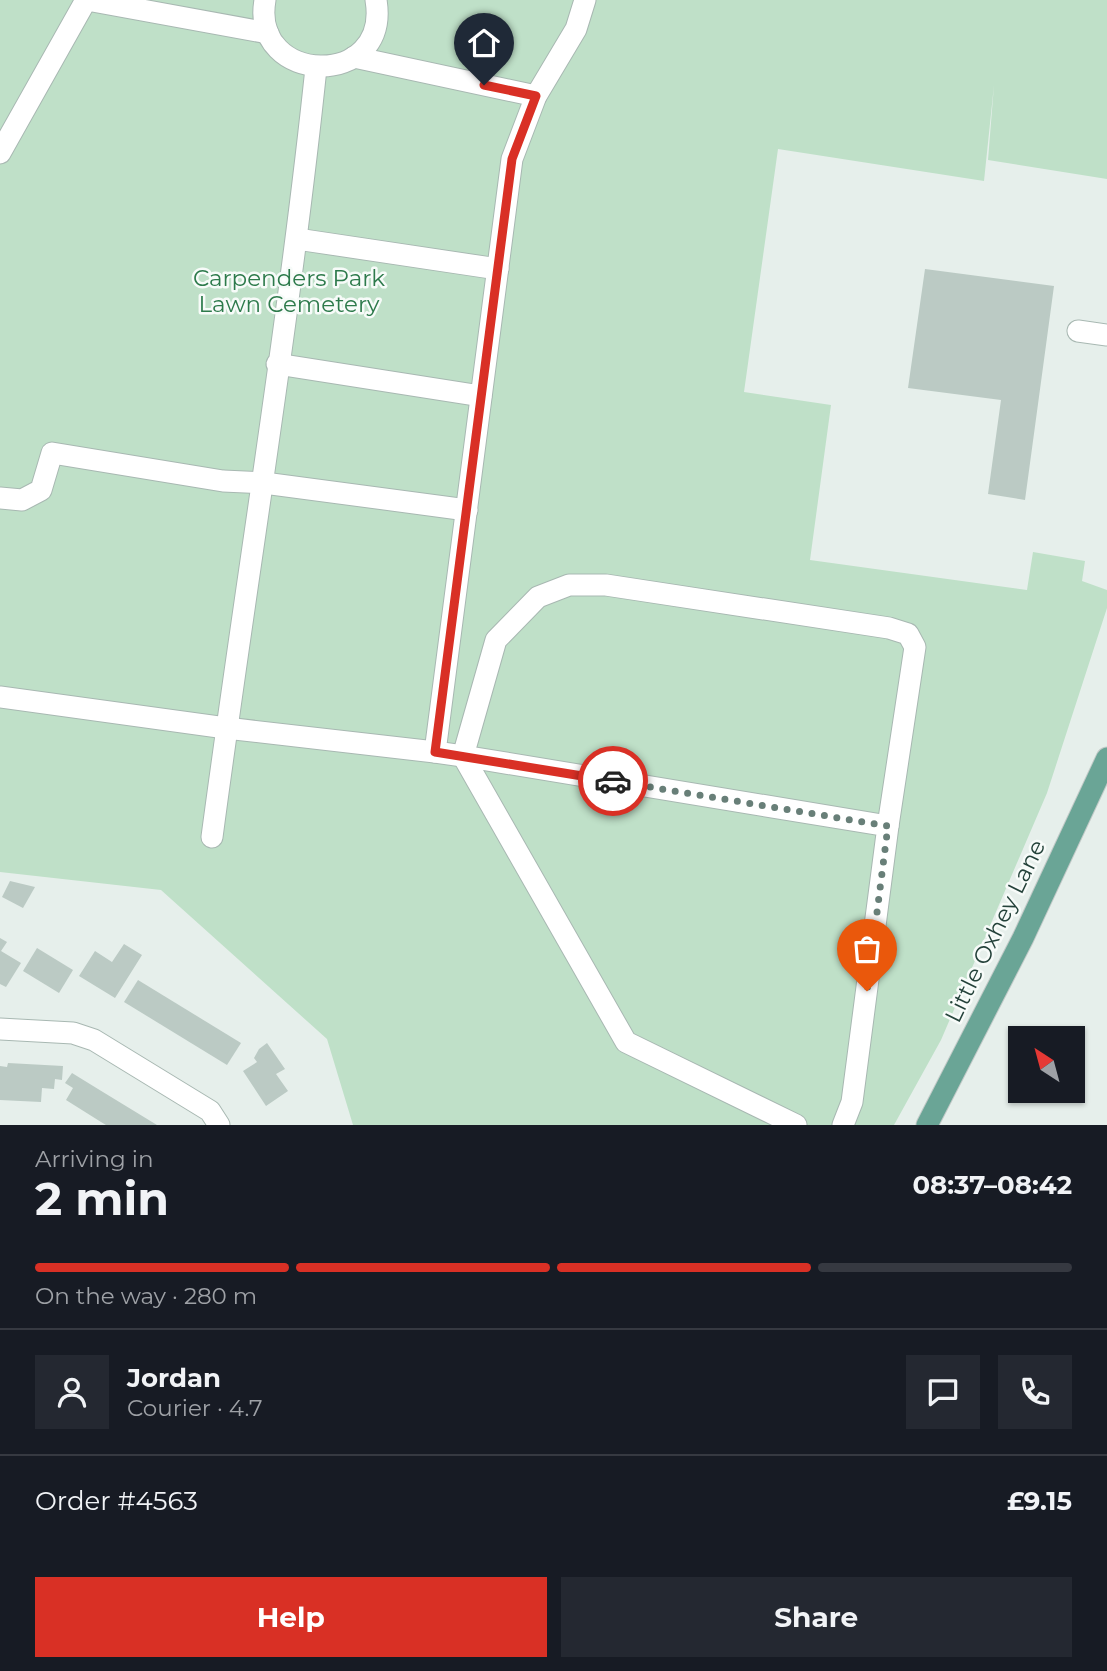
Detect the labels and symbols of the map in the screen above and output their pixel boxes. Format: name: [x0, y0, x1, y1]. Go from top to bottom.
pin: [454, 13, 514, 85]
park label: Carpenders Park Lawn Cemetery: [193, 264, 385, 318]
courier: [578, 746, 648, 816]
street label: Little Oxhey Lane: [939, 835, 1051, 1027]
pin: [837, 919, 897, 991]
north arrow: [1008, 1026, 1085, 1102]

